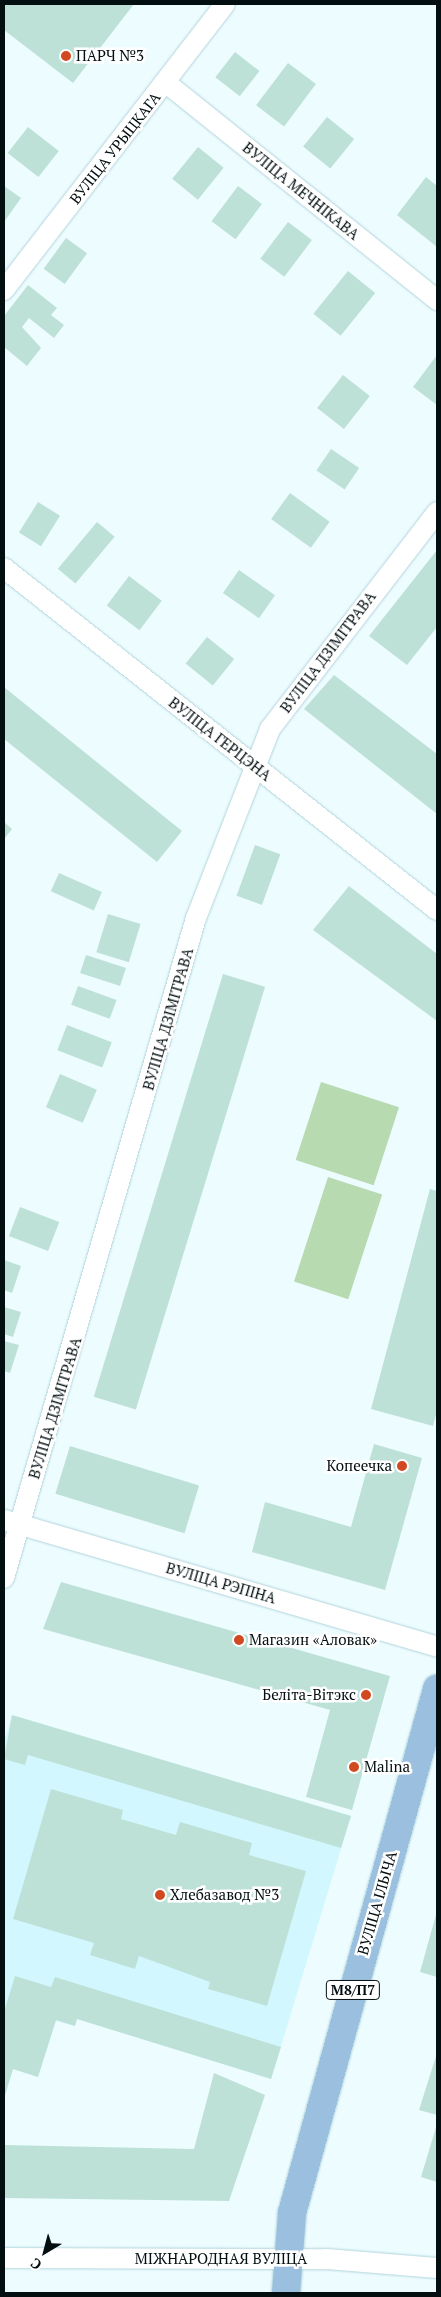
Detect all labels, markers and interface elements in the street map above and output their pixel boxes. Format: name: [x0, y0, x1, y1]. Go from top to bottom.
place label: ПАРЧ №3: [76, 47, 144, 65]
marker: ПАРЧ №3: [60, 50, 72, 62]
street label: ВУЛІЦА УРЫЦКАГА: [66, 88, 164, 208]
street label: ВУЛІЦА МЕЧНІКАВА: [239, 138, 363, 244]
street label: ВУЛІЦА ДЗІМІТРАВА: [276, 588, 380, 716]
street label: ВУЛІЦА ГЕРЦЭНА: [165, 693, 275, 785]
street label: ВУЛІЦА ДЗІМІТРАВА: [139, 946, 197, 1092]
street label: ВУЛІЦА ДЗІМІТРАВА: [25, 1335, 85, 1481]
place label: Копеечка: [327, 1457, 392, 1475]
marker: Копеечка: [396, 1460, 408, 1472]
street label: ВУЛІЦА РЭПІНА: [164, 1559, 278, 1607]
place label: Магазин «Аловак»: [249, 1631, 377, 1649]
marker: Магазин «Аловак»: [233, 1634, 245, 1646]
place label: Беліта-Вітэкс: [262, 1686, 356, 1704]
marker: Беліта-Вітэкс: [360, 1689, 372, 1701]
place label: Malina: [364, 1758, 410, 1776]
marker: Malina: [348, 1761, 360, 1773]
street label: ВУЛІЦА ІЛЬІЧА: [354, 1849, 400, 1957]
place label: Хлебазавод №3: [170, 1886, 279, 1904]
marker: Хлебазавод №3: [154, 1889, 166, 1901]
road number: М8/П7: [326, 1978, 380, 2002]
north arrow: [20, 2227, 70, 2277]
street label: МІЖНАРОДНАЯ ВУЛІЦА: [135, 2250, 307, 2268]
text: С: [26, 2254, 45, 2275]

